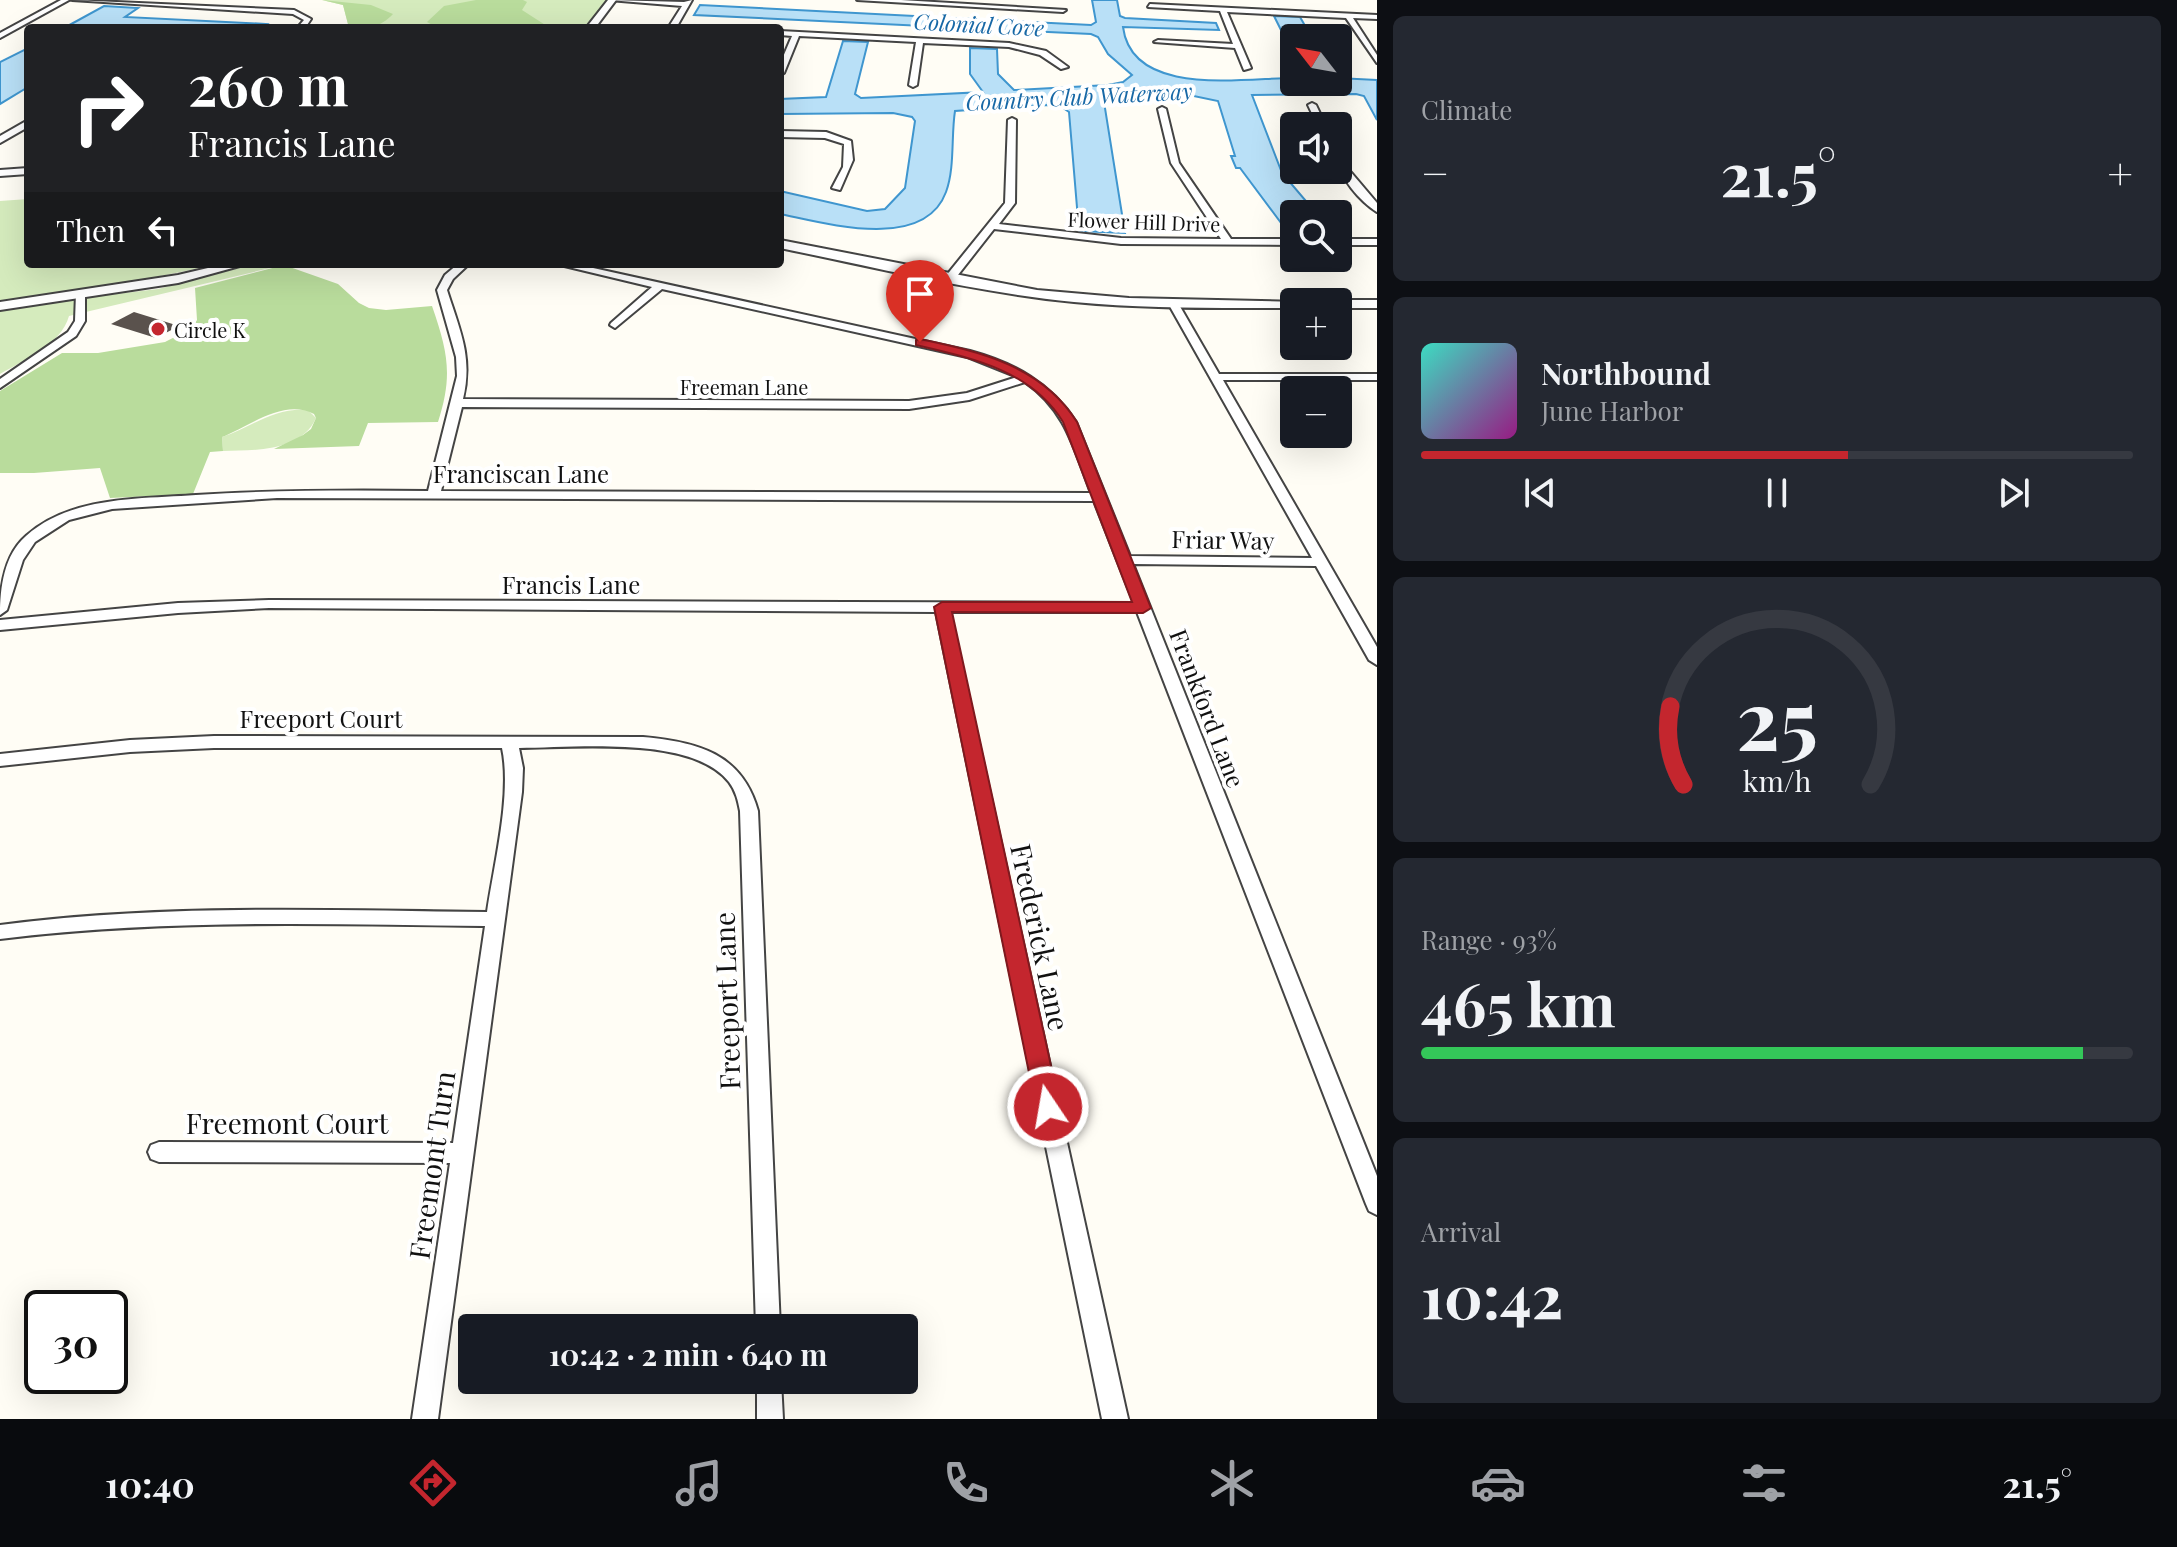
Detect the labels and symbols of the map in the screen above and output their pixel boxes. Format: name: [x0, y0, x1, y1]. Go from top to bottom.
water label: Colonial Cove: [913, 6, 1046, 42]
north arrow: [1280, 24, 1352, 96]
water label: Country Club Waterway: [965, 75, 1194, 117]
street label: Flower Hill Drive: [1067, 205, 1221, 237]
pin: [886, 260, 954, 342]
place label: Circle K: [174, 316, 246, 343]
marker: Circle K: [149, 320, 167, 338]
street label: Freeman Lane: [680, 373, 808, 400]
street label: Franciscan Lane: [433, 457, 609, 489]
street label: Friar Way: [1171, 522, 1275, 556]
street label: Francis Lane: [502, 568, 640, 600]
street label: Frankford Lane: [1163, 624, 1253, 792]
street label: Freeport Court: [240, 702, 403, 734]
street label: Frederick Lane: [1003, 840, 1079, 1034]
street label: Freeport Lane: [704, 911, 748, 1091]
position arrow: [1006, 1065, 1090, 1149]
street label: Freemont Turn: [399, 1068, 463, 1262]
street label: Freemont Court: [186, 1104, 389, 1141]
speed limit sign: 30: [24, 1290, 128, 1394]

